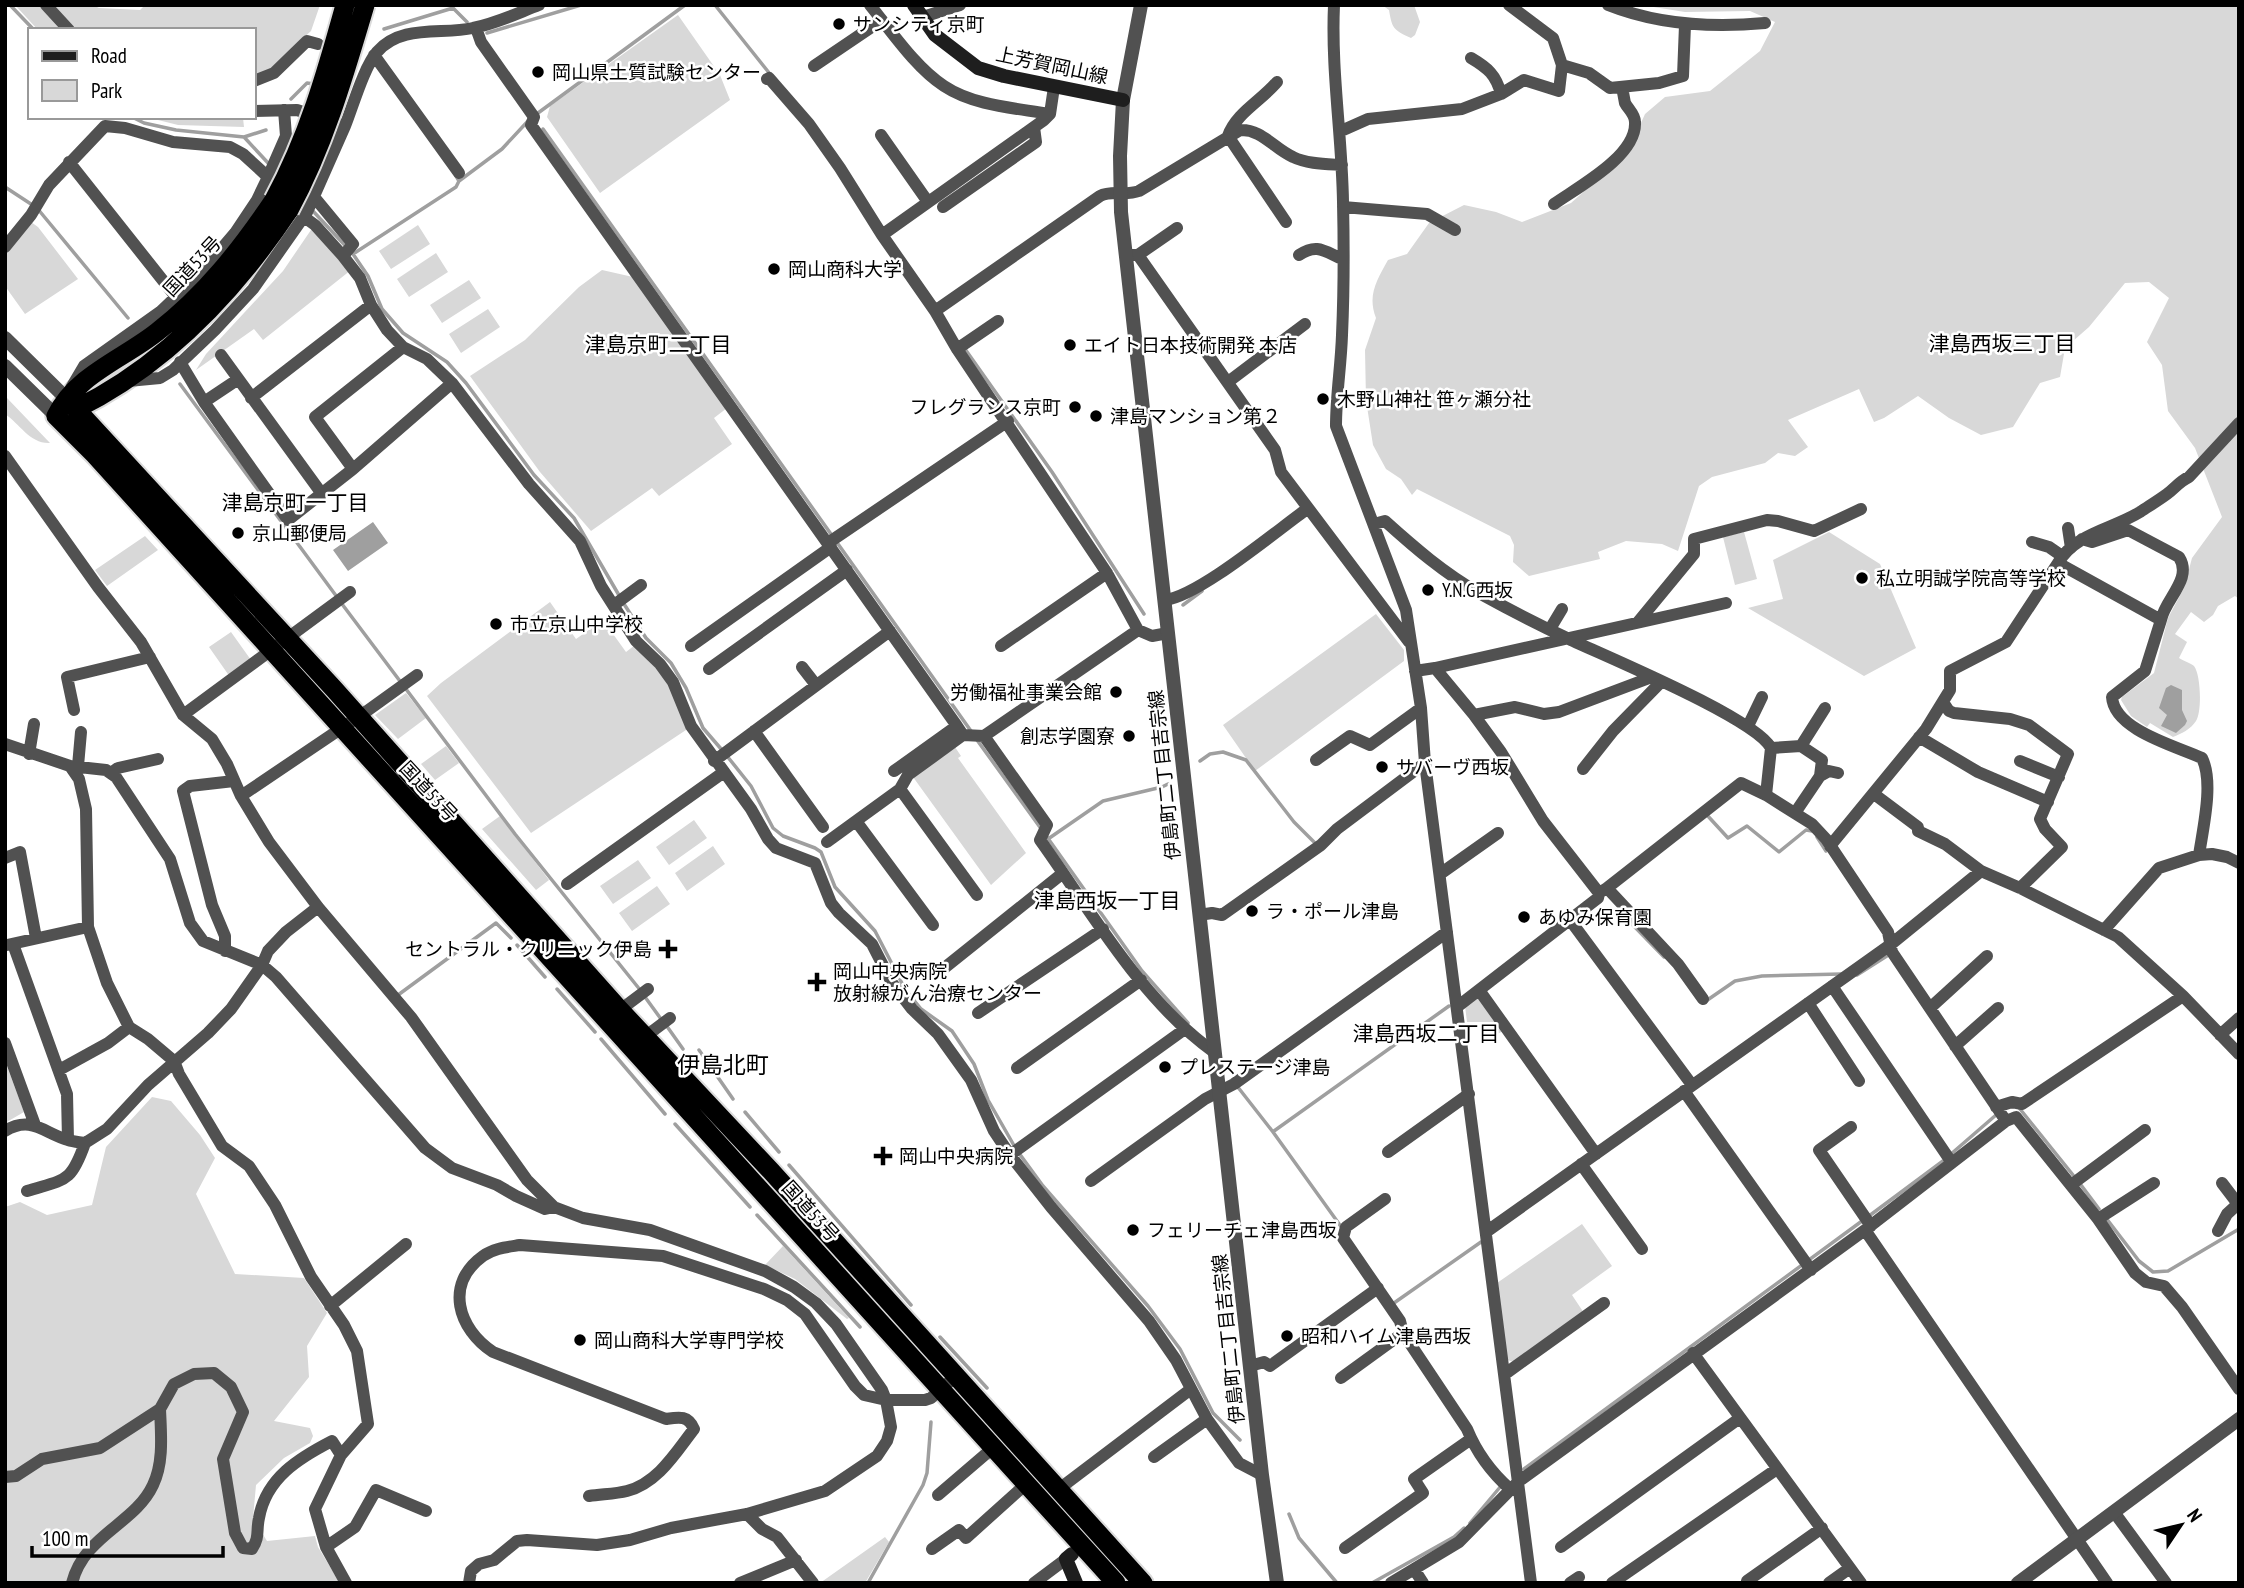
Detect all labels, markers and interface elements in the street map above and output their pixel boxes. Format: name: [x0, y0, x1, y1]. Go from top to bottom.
place label: サンシティ京町: [853, 12, 985, 36]
marker: サンシティ京町: [831, 16, 847, 32]
legend: [28, 28, 256, 119]
street label: 上芳賀岡山線: [994, 41, 1110, 89]
text: Road: [91, 42, 127, 69]
place label: 岡山県土質試験センター: [552, 60, 761, 84]
marker: 岡山県土質試験センター: [530, 64, 546, 80]
text: Park: [91, 77, 122, 104]
street label: 国道53号: [158, 231, 226, 301]
place label: 岡山商科大学: [788, 257, 902, 281]
marker: 岡山商科大学: [766, 261, 782, 277]
district label: 津島西坂三丁目: [1929, 330, 2076, 357]
district label: 津島京町二丁目: [585, 331, 732, 358]
place label: エイト日本技術開発 本店: [1084, 333, 1297, 357]
marker: エイト日本技術開発 本店: [1062, 337, 1078, 353]
place label: 木野山神社 笹ヶ瀬分社: [1337, 387, 1531, 411]
marker: 木野山神社 笹ヶ瀬分社: [1315, 391, 1331, 407]
place label: フレグランス京町: [909, 395, 1061, 419]
marker: フレグランス京町: [1067, 399, 1083, 415]
place label: 津島マンション第２: [1110, 404, 1281, 428]
marker: 津島マンション第２: [1088, 408, 1104, 424]
district label: 津島京町一丁目: [222, 489, 369, 516]
place label: 京山郵便局: [252, 521, 347, 545]
marker: 京山郵便局: [230, 525, 246, 541]
place label: 私立明誠学院高等学校: [1876, 566, 2066, 590]
marker: 私立明誠学院高等学校: [1854, 570, 1870, 586]
place label: Y.N.G西坂: [1442, 578, 1513, 602]
marker: Y.N.G西坂: [1420, 582, 1436, 598]
place label: 市立京山中学校: [510, 612, 643, 636]
marker: 市立京山中学校: [488, 616, 504, 632]
place label: 労働福祉事業会館: [950, 680, 1102, 704]
marker: 労働福祉事業会館: [1108, 684, 1124, 700]
street label: 伊島町二丁目吉宗線: [1143, 689, 1185, 861]
place label: 創志学園寮: [1020, 724, 1115, 748]
marker: 創志学園寮: [1121, 728, 1137, 744]
place label: サバーヴ西坂: [1396, 755, 1509, 779]
street label: 国道53号: [395, 756, 463, 826]
marker: サバーヴ西坂: [1374, 759, 1390, 775]
district label: 津島西坂一丁目: [1034, 887, 1181, 914]
place label: ラ・ポール津島: [1266, 899, 1399, 923]
marker: ラ・ポール津島: [1244, 903, 1260, 919]
place label: あゆみ保育園: [1538, 905, 1652, 929]
marker: あゆみ保育園: [1516, 909, 1532, 925]
place label: セントラル・クリニック伊島: [405, 937, 652, 961]
marker: セントラル・クリニック伊島: [658, 939, 678, 959]
place label: 岡山中央病院 放射線がん治療センター: [833, 959, 1042, 1005]
marker: 岡山中央病院 放射線がん治療センター: [807, 972, 827, 992]
district label: 津島西坂二丁目: [1353, 1020, 1500, 1047]
district label: 伊島北町: [677, 1050, 769, 1079]
place label: プレステージ津島: [1179, 1055, 1331, 1079]
marker: プレステージ津島: [1157, 1059, 1173, 1075]
place label: 岡山中央病院: [899, 1144, 1013, 1168]
marker: 岡山中央病院: [873, 1146, 893, 1166]
street label: 国道53号: [777, 1175, 845, 1247]
place label: フェリーチェ津島西坂: [1147, 1218, 1337, 1242]
marker: フェリーチェ津島西坂: [1125, 1222, 1141, 1238]
street label: 伊島町二丁目吉宗線: [1207, 1253, 1249, 1425]
place label: 昭和ハイム津島西坂: [1301, 1324, 1471, 1348]
place label: 岡山商科大学専門学校: [594, 1328, 784, 1352]
marker: 昭和ハイム津島西坂: [1279, 1328, 1295, 1344]
marker: 岡山商科大学専門学校: [572, 1332, 588, 1348]
north arrow: [2146, 1490, 2216, 1560]
text: N: [2182, 1504, 2208, 1526]
scale bar: [32, 1514, 222, 1558]
text: 100 m: [42, 1525, 88, 1552]

